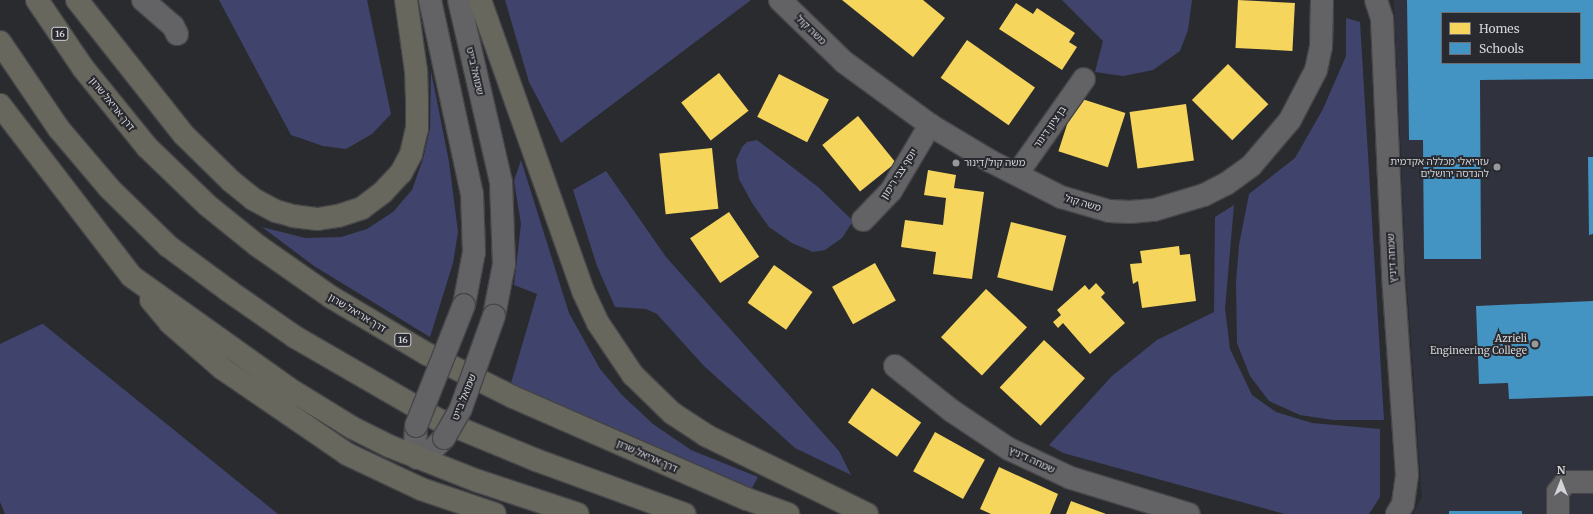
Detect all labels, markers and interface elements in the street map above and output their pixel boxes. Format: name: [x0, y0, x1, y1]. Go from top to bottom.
legend: [1441, 12, 1581, 64]
street label: משה קול: [794, 13, 828, 47]
text: Homes: [1479, 21, 1520, 36]
road number: 16: [51, 27, 69, 41]
text: Schools: [1479, 41, 1524, 56]
street label: שמואל בייט: [464, 46, 486, 96]
street label: דרך אריאל שרון: [87, 75, 137, 133]
street label: בן ציון דינור: [1031, 104, 1069, 150]
street label: יוסף צבי רימון: [878, 146, 920, 202]
place label: עזריאלי מכללה אקדמית להנדסה ירושלים: [1390, 155, 1489, 178]
place label: משה קול/דינור: [964, 157, 1025, 169]
marker: משה קול/דינור: [951, 158, 961, 168]
marker: עזריאלי מכללה אקדמית להנדסה ירושלים: [1492, 162, 1502, 172]
street label: משה קול: [1064, 192, 1102, 214]
street label: שמחה דיניץ: [1385, 233, 1399, 283]
street label: דרך אריאל שרון: [326, 291, 388, 335]
place label: Azrieli Engineering College: [1430, 332, 1527, 356]
road number: 16: [394, 333, 412, 347]
marker: Azrieli Engineering College: [1530, 339, 1540, 349]
street label: שמואל בייט: [449, 372, 479, 422]
street label: דרך אריאל שרון: [615, 437, 679, 475]
street label: שמחה דיניץ: [1007, 444, 1057, 476]
north arrow: [1541, 462, 1581, 502]
text: N: [1557, 463, 1565, 477]

